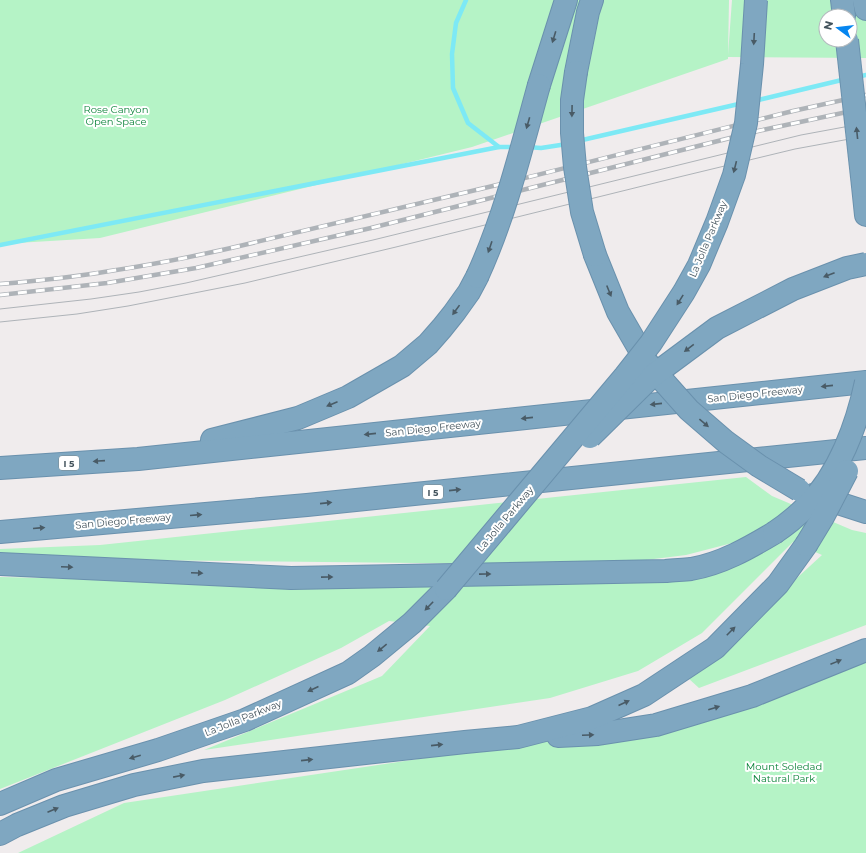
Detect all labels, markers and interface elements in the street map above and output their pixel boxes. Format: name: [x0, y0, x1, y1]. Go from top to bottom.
north arrow: [818, 8, 858, 48]
text: N: [820, 19, 836, 32]
one-way arrow: [551, 32, 557, 44]
one-way arrow: [750, 33, 757, 45]
park label: Rose Canyon Open Space: [84, 103, 148, 128]
one-way arrow: [569, 105, 575, 118]
one-way arrow: [525, 117, 531, 129]
one-way arrow: [854, 127, 860, 139]
one-way arrow: [732, 161, 738, 174]
street label: La Jolla Parkway: [686, 198, 730, 279]
one-way arrow: [487, 241, 493, 253]
one-way arrow: [822, 273, 834, 279]
one-way arrow: [607, 285, 613, 297]
one-way arrow: [676, 294, 683, 305]
one-way arrow: [453, 305, 461, 315]
one-way arrow: [684, 344, 695, 352]
street label: San Diego Freeway: [707, 382, 804, 405]
one-way arrow: [821, 383, 833, 390]
one-way arrow: [325, 401, 337, 407]
one-way arrow: [650, 401, 662, 407]
one-way arrow: [521, 414, 533, 421]
street label: San Diego Freeway: [385, 416, 482, 439]
one-way arrow: [698, 418, 709, 427]
one-way arrow: [364, 431, 376, 438]
road number: I 5: [59, 456, 79, 470]
one-way arrow: [93, 458, 105, 465]
street label: La Jolla Parkway: [474, 483, 537, 555]
road number: I 5: [423, 485, 443, 499]
one-way arrow: [449, 487, 461, 493]
one-way arrow: [320, 500, 332, 506]
street label: San Diego Freeway: [75, 510, 172, 532]
one-way arrow: [190, 511, 202, 518]
one-way arrow: [33, 525, 45, 532]
one-way arrow: [61, 564, 73, 571]
one-way arrow: [191, 570, 203, 577]
one-way arrow: [479, 571, 492, 577]
one-way arrow: [321, 574, 334, 580]
one-way arrow: [425, 601, 434, 611]
one-way arrow: [726, 626, 736, 636]
one-way arrow: [377, 644, 388, 652]
one-way arrow: [830, 659, 841, 665]
one-way arrow: [307, 686, 318, 692]
street label: La Jolla Parkway: [203, 696, 284, 739]
one-way arrow: [619, 700, 630, 706]
one-way arrow: [709, 705, 721, 711]
one-way arrow: [582, 731, 594, 738]
one-way arrow: [431, 742, 443, 748]
one-way arrow: [129, 754, 141, 760]
one-way arrow: [301, 756, 314, 763]
park label: Mount Soledad Natural Park: [746, 760, 822, 785]
one-way arrow: [172, 773, 185, 779]
one-way arrow: [48, 807, 60, 813]

